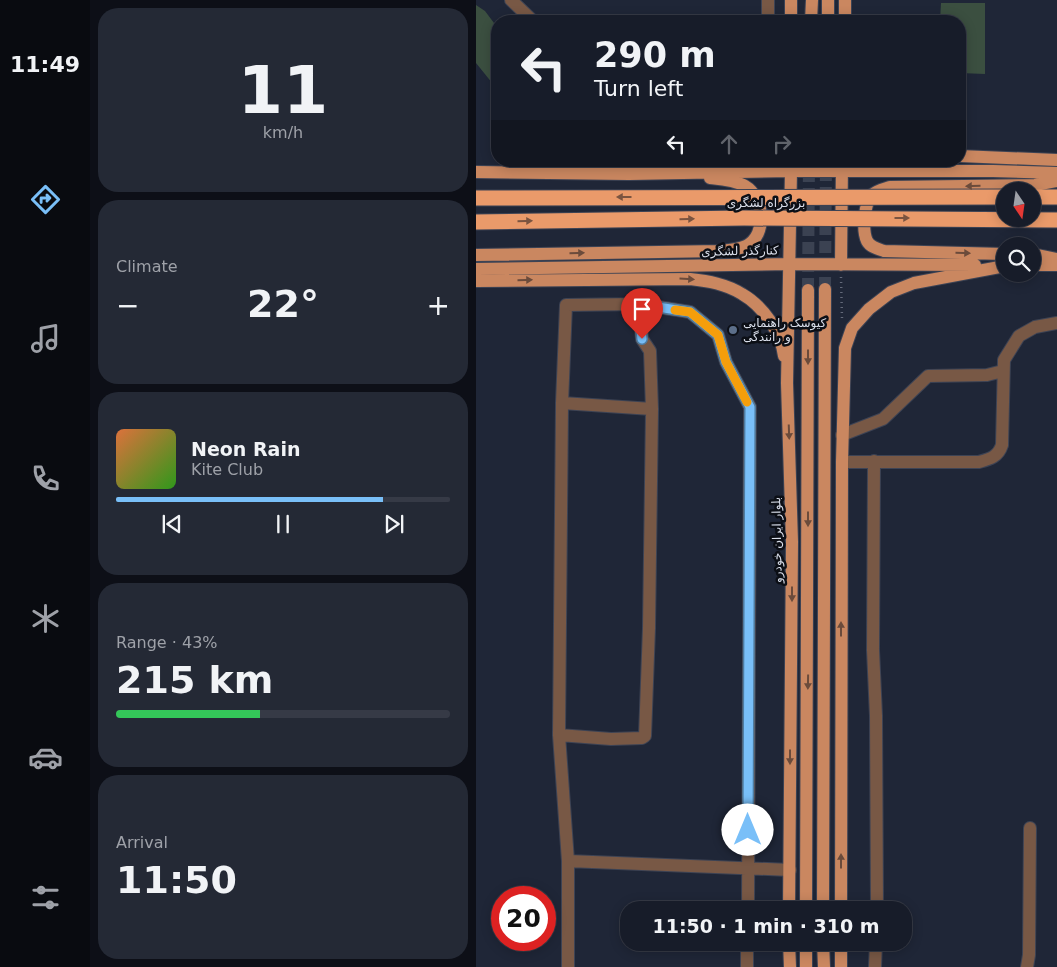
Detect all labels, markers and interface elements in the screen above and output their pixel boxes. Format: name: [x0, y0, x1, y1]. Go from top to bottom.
icon: left: [511, 35, 576, 100]
text: 290 m: [594, 35, 716, 75]
text: 11:49: [10, 52, 80, 77]
text: 11: [238, 53, 328, 128]
text: Turn left: [594, 76, 683, 101]
text: km/h: [263, 123, 303, 142]
icon: left: [662, 130, 690, 158]
icon: ahead: [715, 130, 743, 158]
icon: right: [768, 130, 796, 158]
icon: directions: [28, 182, 63, 217]
one-way arrow: [965, 182, 981, 190]
north arrow: [996, 182, 1041, 228]
map controls: [996, 182, 1041, 282]
one-way arrow: [615, 193, 631, 201]
street label: بزرگراه لشگری: [727, 196, 805, 211]
one-way arrow: [679, 214, 695, 222]
one-way arrow: [894, 214, 910, 222]
one-way arrow: [517, 217, 533, 225]
button: search: [996, 237, 1041, 282]
street label: کنارگذر لشگری: [701, 243, 779, 260]
one-way arrow: [569, 249, 585, 257]
one-way arrow: [955, 249, 971, 257]
text: Climate: [116, 257, 178, 276]
one-way arrow: [517, 276, 533, 284]
one-way arrow: [679, 276, 695, 284]
text: 22°: [247, 282, 319, 326]
pin: [621, 288, 663, 339]
text: −: [116, 289, 139, 322]
text: +: [427, 289, 450, 322]
icon: arrive: [628, 295, 656, 323]
place label: کیوسک راهنمایی و رانندگی: [743, 316, 826, 345]
icon: music: [28, 321, 63, 356]
marker: کیوسک راهنمایی و رانندگی: [727, 324, 739, 336]
one-way arrow: [804, 349, 812, 365]
one-way arrow: [785, 424, 793, 440]
text: Neon Rain: [191, 438, 300, 460]
text: Kite Club: [191, 460, 263, 479]
icon: phone: [28, 461, 63, 496]
street label: بلوار ایران خودرو: [769, 497, 786, 584]
icon: previous: [158, 510, 186, 538]
icon: pause: [269, 510, 297, 538]
icon: next: [380, 510, 408, 538]
one-way arrow: [804, 511, 812, 527]
one-way arrow: [788, 587, 796, 603]
icon: climate: [28, 601, 63, 636]
one-way arrow: [837, 621, 845, 637]
text: Range · 43%: [116, 633, 218, 652]
text: 215 km: [116, 658, 273, 702]
one-way arrow: [804, 674, 812, 690]
icon: car: [28, 740, 63, 775]
one-way arrow: [786, 749, 794, 765]
position arrow: [721, 803, 773, 855]
text: Arrival: [116, 833, 168, 852]
one-way arrow: [837, 853, 845, 869]
text: 11:50: [116, 858, 237, 902]
icon: filters: [28, 880, 63, 915]
speed limit sign: 20: [491, 886, 556, 951]
text: 11:50 · 1 min · 310 m: [652, 915, 880, 937]

